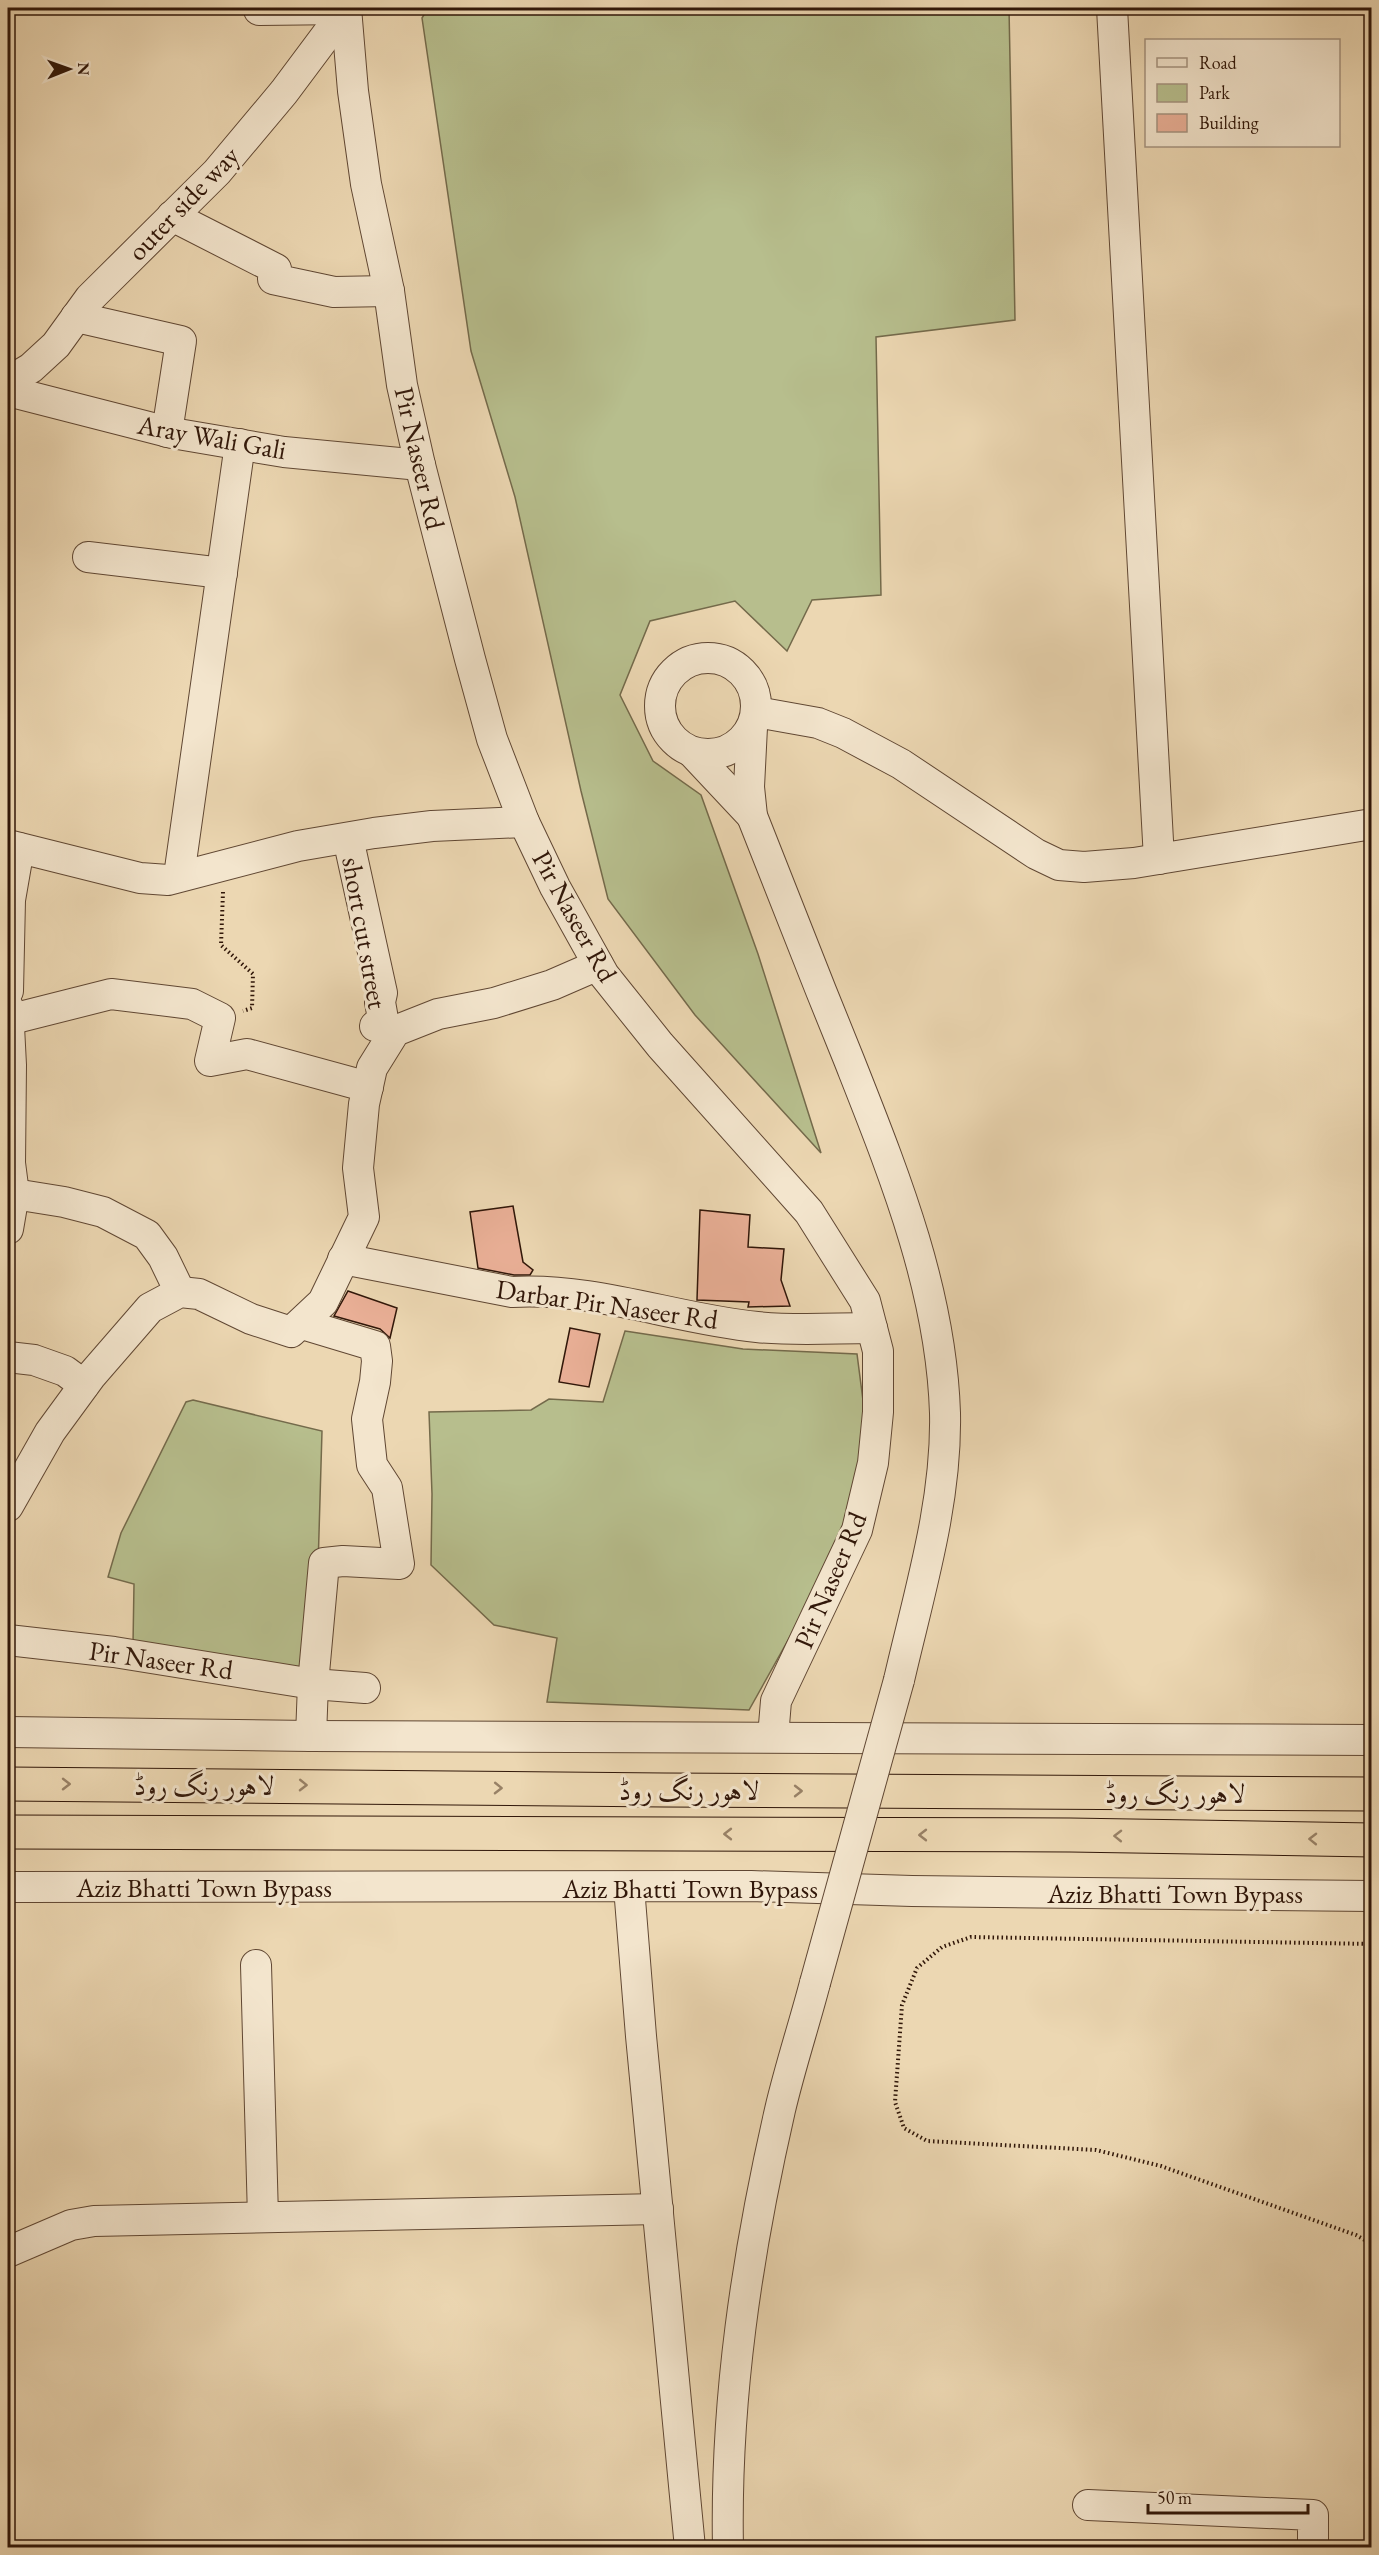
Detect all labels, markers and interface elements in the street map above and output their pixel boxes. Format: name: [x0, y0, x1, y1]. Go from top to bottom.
north arrow: [39, 39, 99, 99]
legend: [1145, 39, 1340, 147]
text: Road: [1199, 51, 1238, 74]
text: N: [73, 62, 94, 75]
text: Park: [1199, 81, 1230, 104]
text: Building: [1199, 111, 1259, 134]
street label: outer side way: [120, 138, 247, 268]
street label: Pir Naseer Rd: [387, 383, 453, 533]
street label: Aray Wali Gali: [134, 407, 289, 467]
street label: Pir Naseer Rd: [525, 844, 626, 988]
street label: short cut street: [334, 854, 396, 1012]
street label: Darbar Pir Naseer Rd: [494, 1271, 721, 1337]
street label: Pir Naseer Rd: [786, 1506, 875, 1654]
street label: Pir Naseer Rd: [87, 1633, 236, 1687]
street label: لاہور رنگ روڈ: [134, 1768, 274, 1803]
street label: لاہور رنگ روڈ: [619, 1773, 759, 1808]
street label: لاہور رنگ روڈ: [1105, 1776, 1245, 1811]
one-way arrow: [61, 1778, 70, 1790]
one-way arrow: [298, 1779, 307, 1791]
one-way arrow: [493, 1782, 502, 1794]
one-way arrow: [793, 1785, 802, 1797]
one-way arrow: [724, 1828, 733, 1840]
one-way arrow: [919, 1829, 928, 1841]
one-way arrow: [1114, 1830, 1123, 1842]
one-way arrow: [1309, 1833, 1318, 1845]
street label: Aziz Bhatti Town Bypass: [75, 1870, 332, 1905]
street label: Aziz Bhatti Town Bypass: [561, 1871, 818, 1906]
street label: Aziz Bhatti Town Bypass: [1046, 1876, 1303, 1911]
scale bar: [1148, 2477, 1308, 2515]
text: 50 m: [1157, 2486, 1192, 2509]

